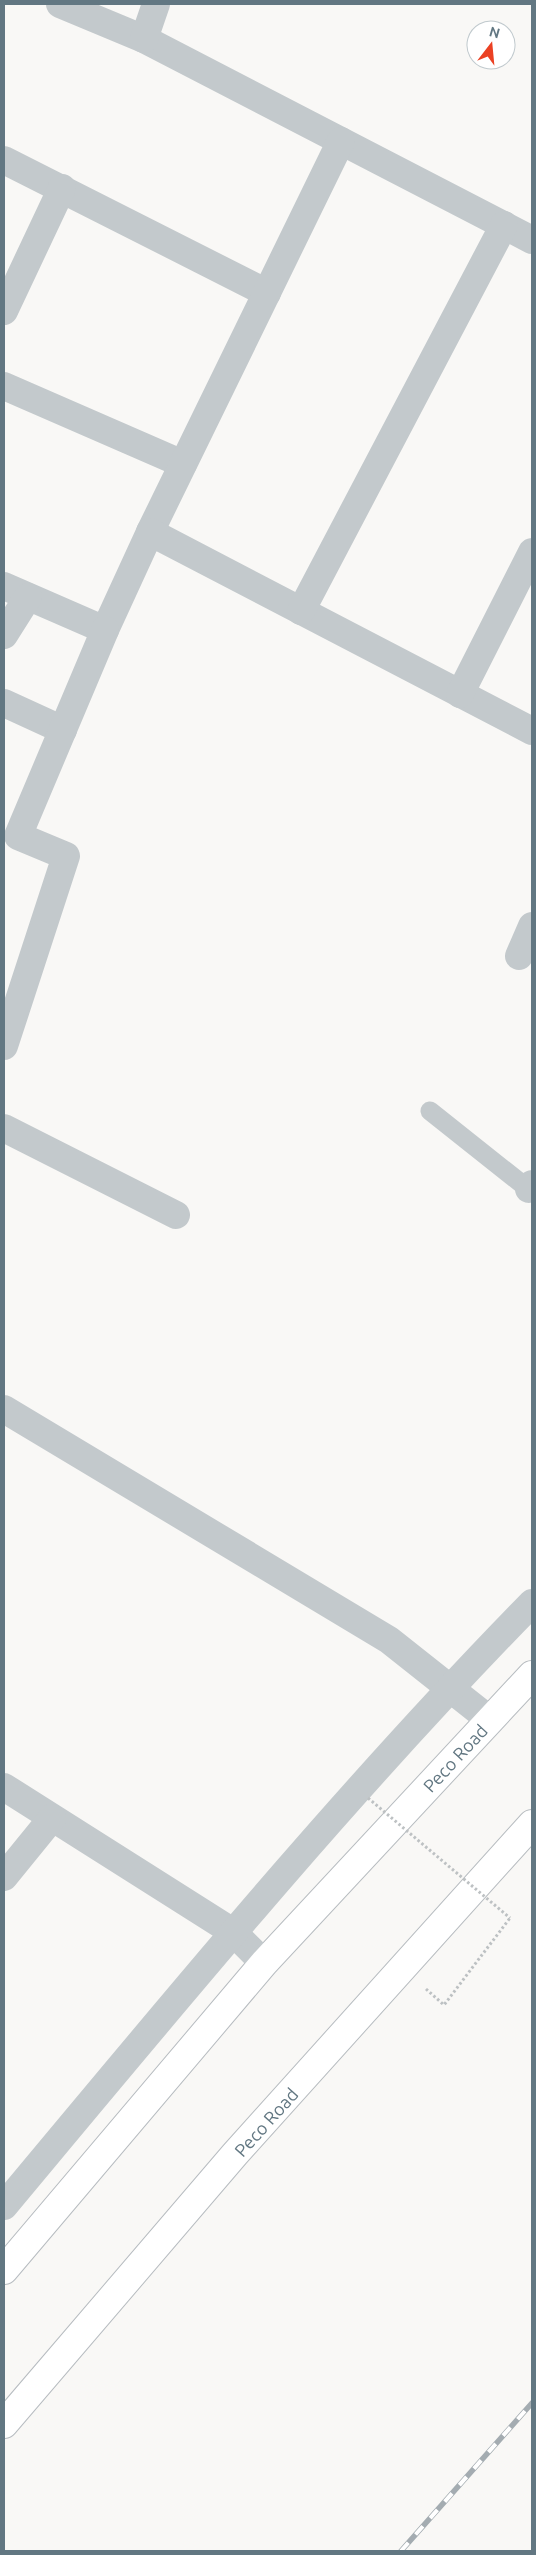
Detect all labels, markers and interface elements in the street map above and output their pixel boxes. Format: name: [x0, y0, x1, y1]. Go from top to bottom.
north arrow: [466, 20, 516, 70]
text: N: [487, 23, 502, 42]
street label: Peco Road: [419, 1720, 491, 1796]
street label: Peco Road: [230, 2084, 302, 2160]

